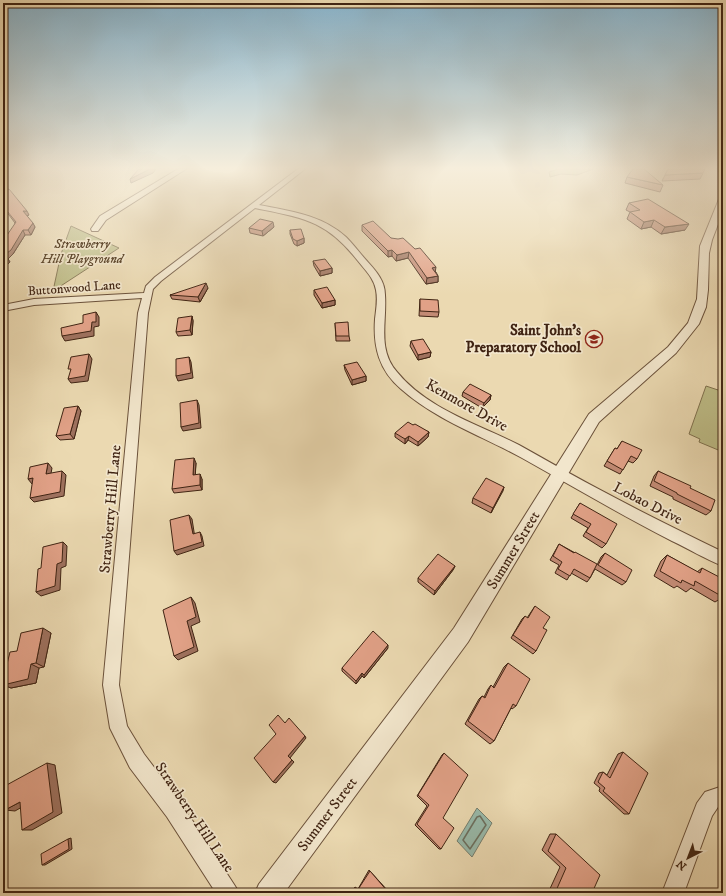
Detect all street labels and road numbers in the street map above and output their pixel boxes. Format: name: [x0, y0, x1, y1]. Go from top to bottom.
street label: Buttonwood Lane: [27, 277, 121, 299]
street label: Kenmore Drive: [422, 375, 511, 436]
street label: Strawberry Hill Lane: [95, 444, 126, 574]
street label: Lobao Drive: [610, 478, 686, 529]
street label: Summer Street: [483, 507, 544, 593]
street label: Strawberry Hill Lane: [151, 759, 238, 876]
street label: Summer Street: [293, 773, 362, 855]

